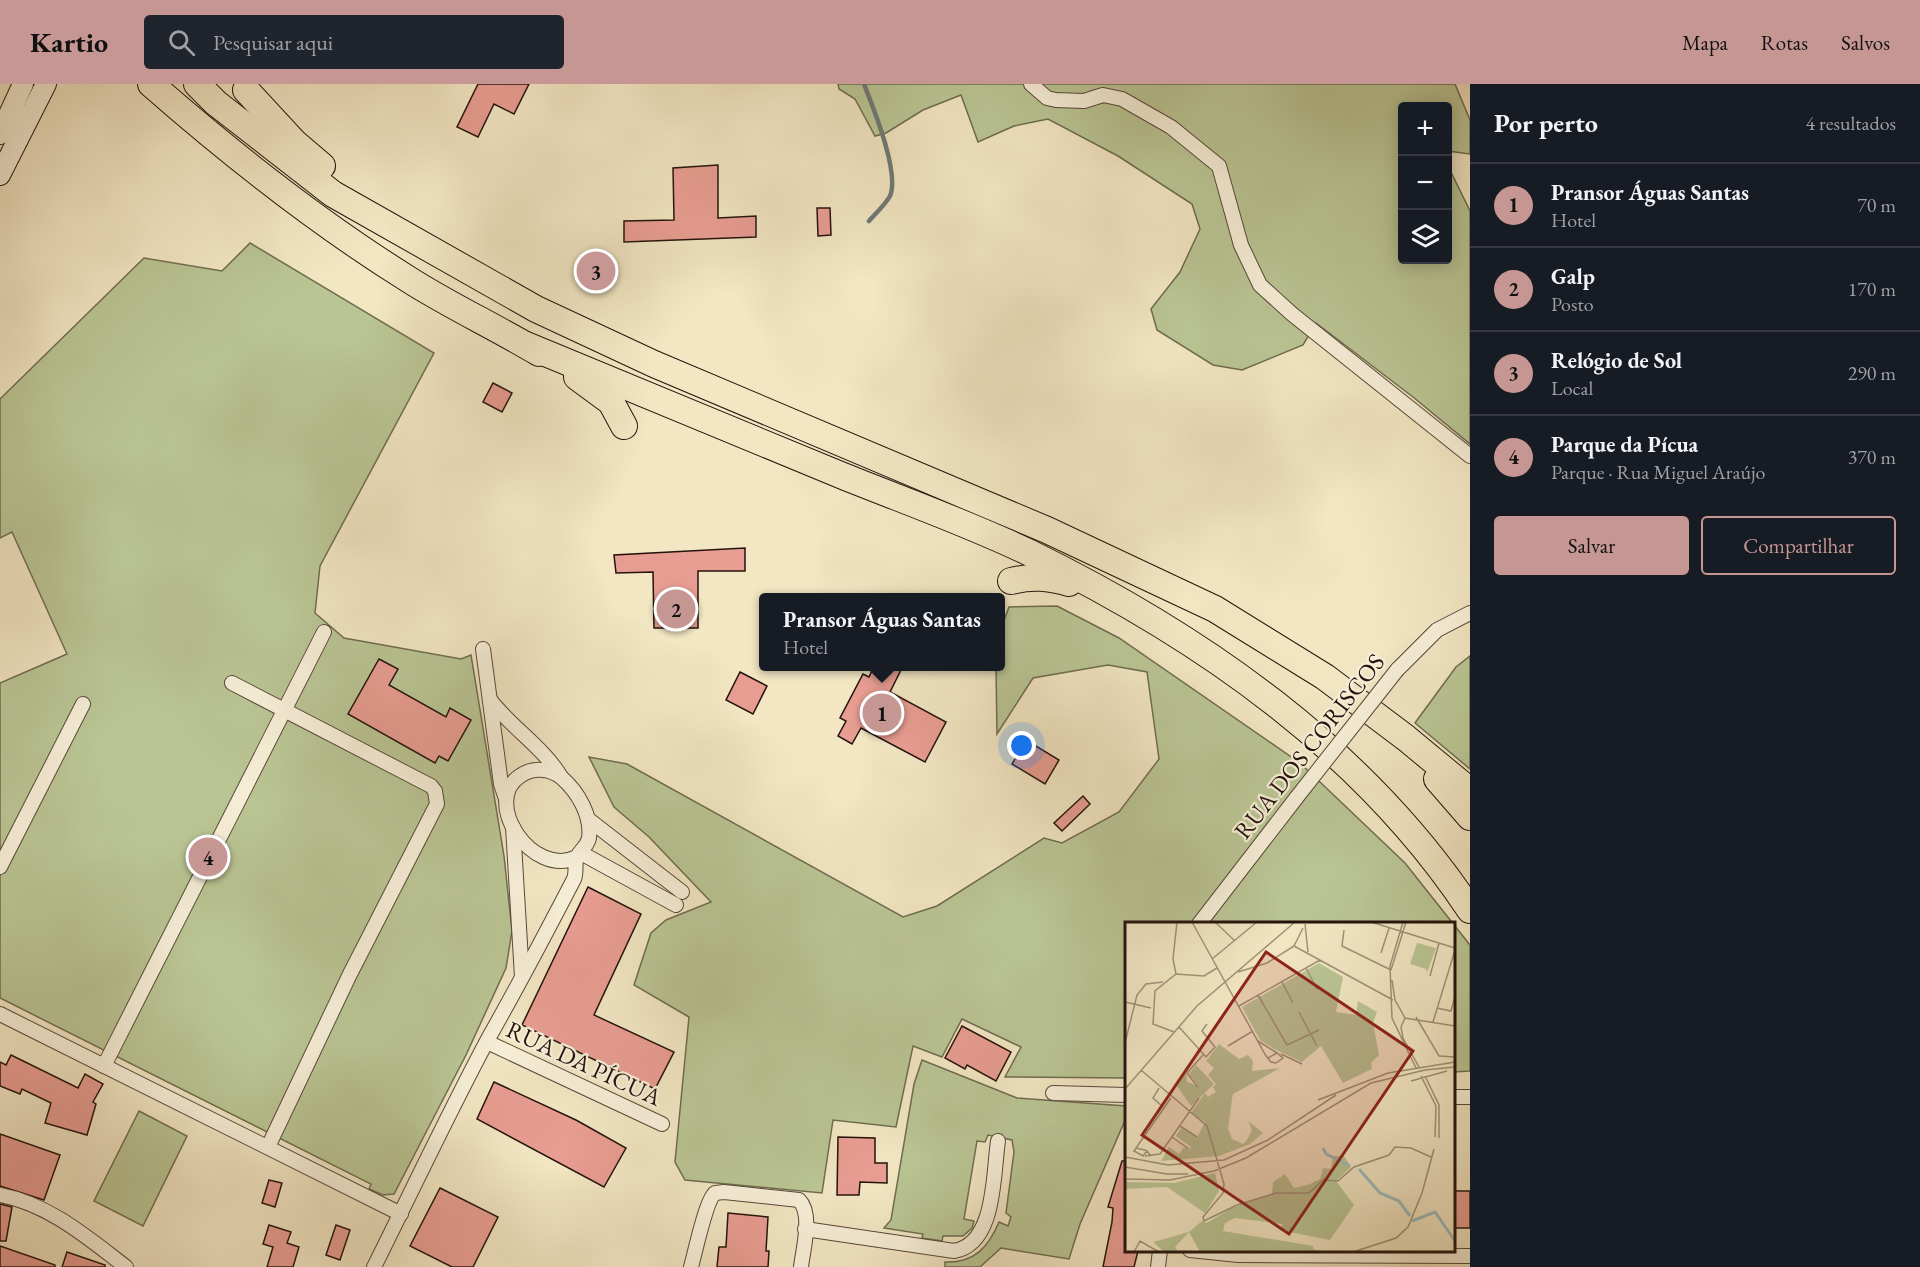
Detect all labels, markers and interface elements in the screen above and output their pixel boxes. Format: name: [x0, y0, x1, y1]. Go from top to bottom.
search box: [144, 15, 564, 69]
text: Kartio: [30, 24, 108, 60]
icon: search: [165, 26, 198, 59]
text: Pesquisar aqui: [213, 28, 333, 57]
text: Mapa: [1682, 29, 1728, 56]
text: Rotas: [1761, 29, 1808, 56]
text: Salvos: [1841, 29, 1890, 56]
map controls: [1398, 102, 1452, 264]
button: +: [1398, 102, 1452, 156]
text: Por perto: [1494, 106, 1598, 140]
text: 4 resultados: [1805, 110, 1896, 136]
button: −: [1398, 156, 1452, 210]
text: Pransor Águas Santas: [1551, 178, 1749, 207]
text: 1: [1508, 192, 1519, 218]
text: 70 m: [1857, 192, 1896, 218]
text: Hotel: [1551, 207, 1596, 233]
button: layers: [1398, 210, 1452, 264]
pin: 3: [576, 248, 616, 294]
text: Galp: [1551, 262, 1595, 291]
text: 2: [1508, 276, 1519, 302]
text: 170 m: [1848, 276, 1896, 302]
text: Posto: [1551, 291, 1594, 317]
text: Relógio de Sol: [1551, 346, 1682, 375]
text: 3: [1508, 360, 1519, 386]
text: 290 m: [1848, 360, 1896, 386]
text: Local: [1551, 375, 1593, 401]
text: Parque da Pícua: [1551, 430, 1698, 459]
text: 4: [1508, 444, 1519, 470]
text: 370 m: [1848, 444, 1896, 470]
text: Parque · Rua Miguel Araújo: [1551, 459, 1765, 485]
button: Salvar: [1494, 516, 1689, 575]
button: Compartilhar: [1701, 516, 1896, 575]
pin: 2: [656, 586, 696, 632]
popup: [759, 593, 1005, 671]
text: Pransor Águas Santas: [783, 605, 981, 634]
text: Hotel: [783, 634, 828, 660]
street label: RUA DOS CORISCOS: [1227, 647, 1391, 845]
pin: 1: [862, 690, 902, 736]
your location: [1007, 731, 1036, 760]
pin: 4: [188, 834, 228, 880]
inset map: [1125, 922, 1455, 1252]
street label: RUA DA PÍCUA: [501, 1013, 667, 1113]

